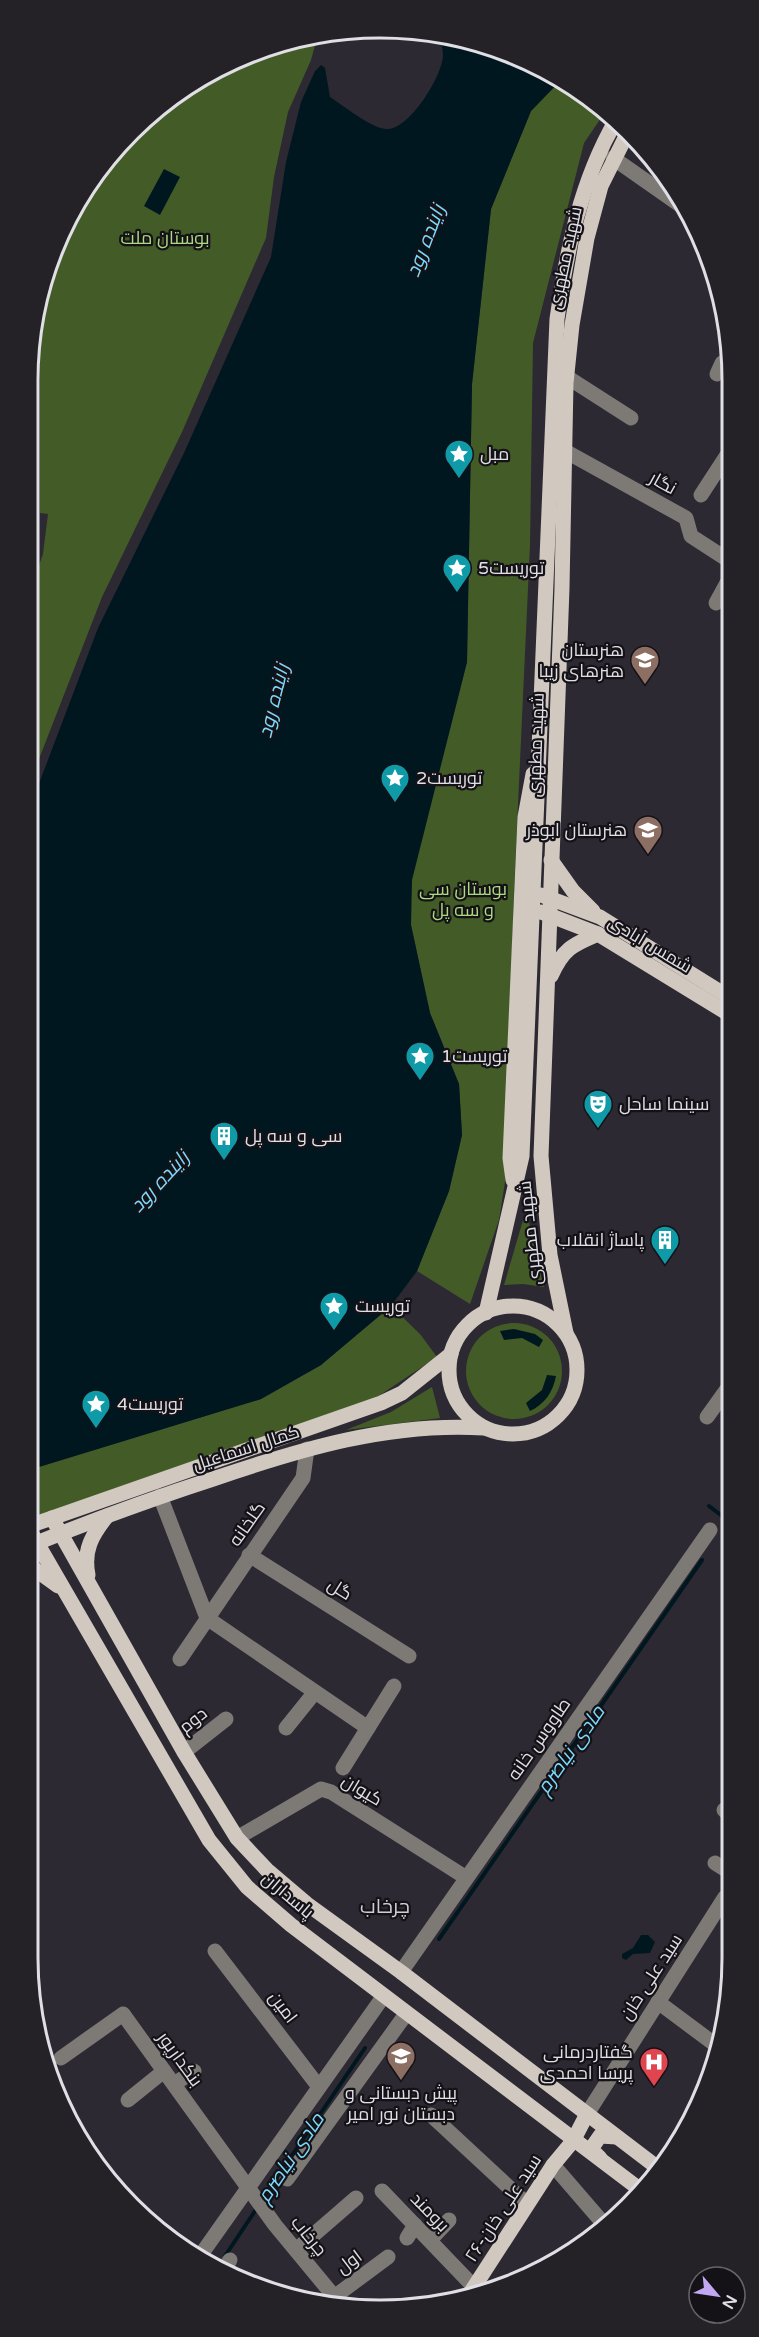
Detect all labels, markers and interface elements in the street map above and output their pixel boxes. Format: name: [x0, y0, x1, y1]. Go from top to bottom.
water label: زاینده رود: [401, 199, 452, 280]
street label: شهید مطهری: [543, 204, 587, 312]
park label: بوستان ملت: [120, 227, 210, 249]
place icon: مبل: [443, 438, 475, 480]
place label: مبل: [480, 443, 509, 465]
street label: نگار: [645, 466, 680, 499]
place icon: توریست5: [441, 552, 473, 594]
place label: توریست5: [478, 557, 544, 579]
place label: هنرستان هنرهای زیبا: [538, 639, 624, 682]
school or university icon: هنرستان هنرهای زیبا: [629, 644, 661, 686]
water label: زاینده رود: [253, 659, 295, 740]
street label: شهید مطهری: [523, 692, 549, 798]
place icon: توریست2: [379, 762, 411, 804]
place label: توریست2: [416, 767, 482, 789]
school or university icon: هنرستان ابوذر: [632, 814, 664, 856]
place label: هنرستان ابوذر: [525, 819, 627, 841]
park label: بوستان سی و سه پل: [419, 878, 507, 922]
street label: شمس آبادی: [604, 910, 696, 978]
place icon: توریست1: [404, 1040, 436, 1082]
place label: توریست1: [441, 1045, 507, 1067]
theatre icon: سینما ساحل: [582, 1088, 614, 1130]
place label: سینما ساحل: [619, 1093, 709, 1115]
building icon: سی و سه پل: [208, 1120, 240, 1162]
place label: سی و سه پل: [245, 1125, 342, 1148]
water label: زاینده رود: [126, 1144, 196, 1218]
street label: شهید مطهری: [514, 1180, 546, 1286]
building icon: پاساژ انقلاب: [649, 1224, 681, 1266]
place label: پاساژ انقلاب: [557, 1229, 644, 1252]
place icon: توریست: [318, 1290, 350, 1332]
place label: توریست: [355, 1295, 410, 1317]
place icon: توریست4: [80, 1388, 112, 1430]
place label: توریست4: [117, 1393, 183, 1415]
street label: کمال اسماعیل: [190, 1420, 302, 1476]
street label: گلخانه: [224, 1498, 270, 1550]
street label: گل: [324, 1573, 356, 1605]
street label: طاووس خانه: [503, 1694, 575, 1784]
water label: مادی نیاصرم: [531, 1700, 612, 1800]
street label: دوم: [174, 1702, 212, 1739]
street label: کیوان: [338, 1769, 386, 1811]
street label: پاسداران: [257, 1867, 319, 1924]
district label: چرخاب: [360, 1895, 410, 1919]
street label: سید علی خان: [615, 1930, 687, 2024]
street label: امین: [264, 1987, 302, 2027]
street label: بنکدارپور: [151, 2026, 207, 2091]
school or university icon: پیش دبستانی و دبستان نور امیر: [385, 2040, 417, 2082]
place label: گفتاردرمانی پریسا احمدی: [540, 2041, 633, 2085]
hospital icon: گفتاردرمانی پریسا احمدی: [638, 2046, 670, 2088]
place label: پیش دبستانی و دبستان نور امیر: [345, 2082, 457, 2125]
water label: مادی نیاصرم: [252, 2108, 331, 2209]
street label: ۲۶-سید علی خان: [460, 2150, 546, 2266]
street label: برومند: [406, 2188, 454, 2236]
street label: چرخاب: [286, 2212, 332, 2261]
street label: اول: [332, 2245, 366, 2279]
north arrow: [687, 2265, 747, 2325]
text: N: [717, 2291, 741, 2312]

